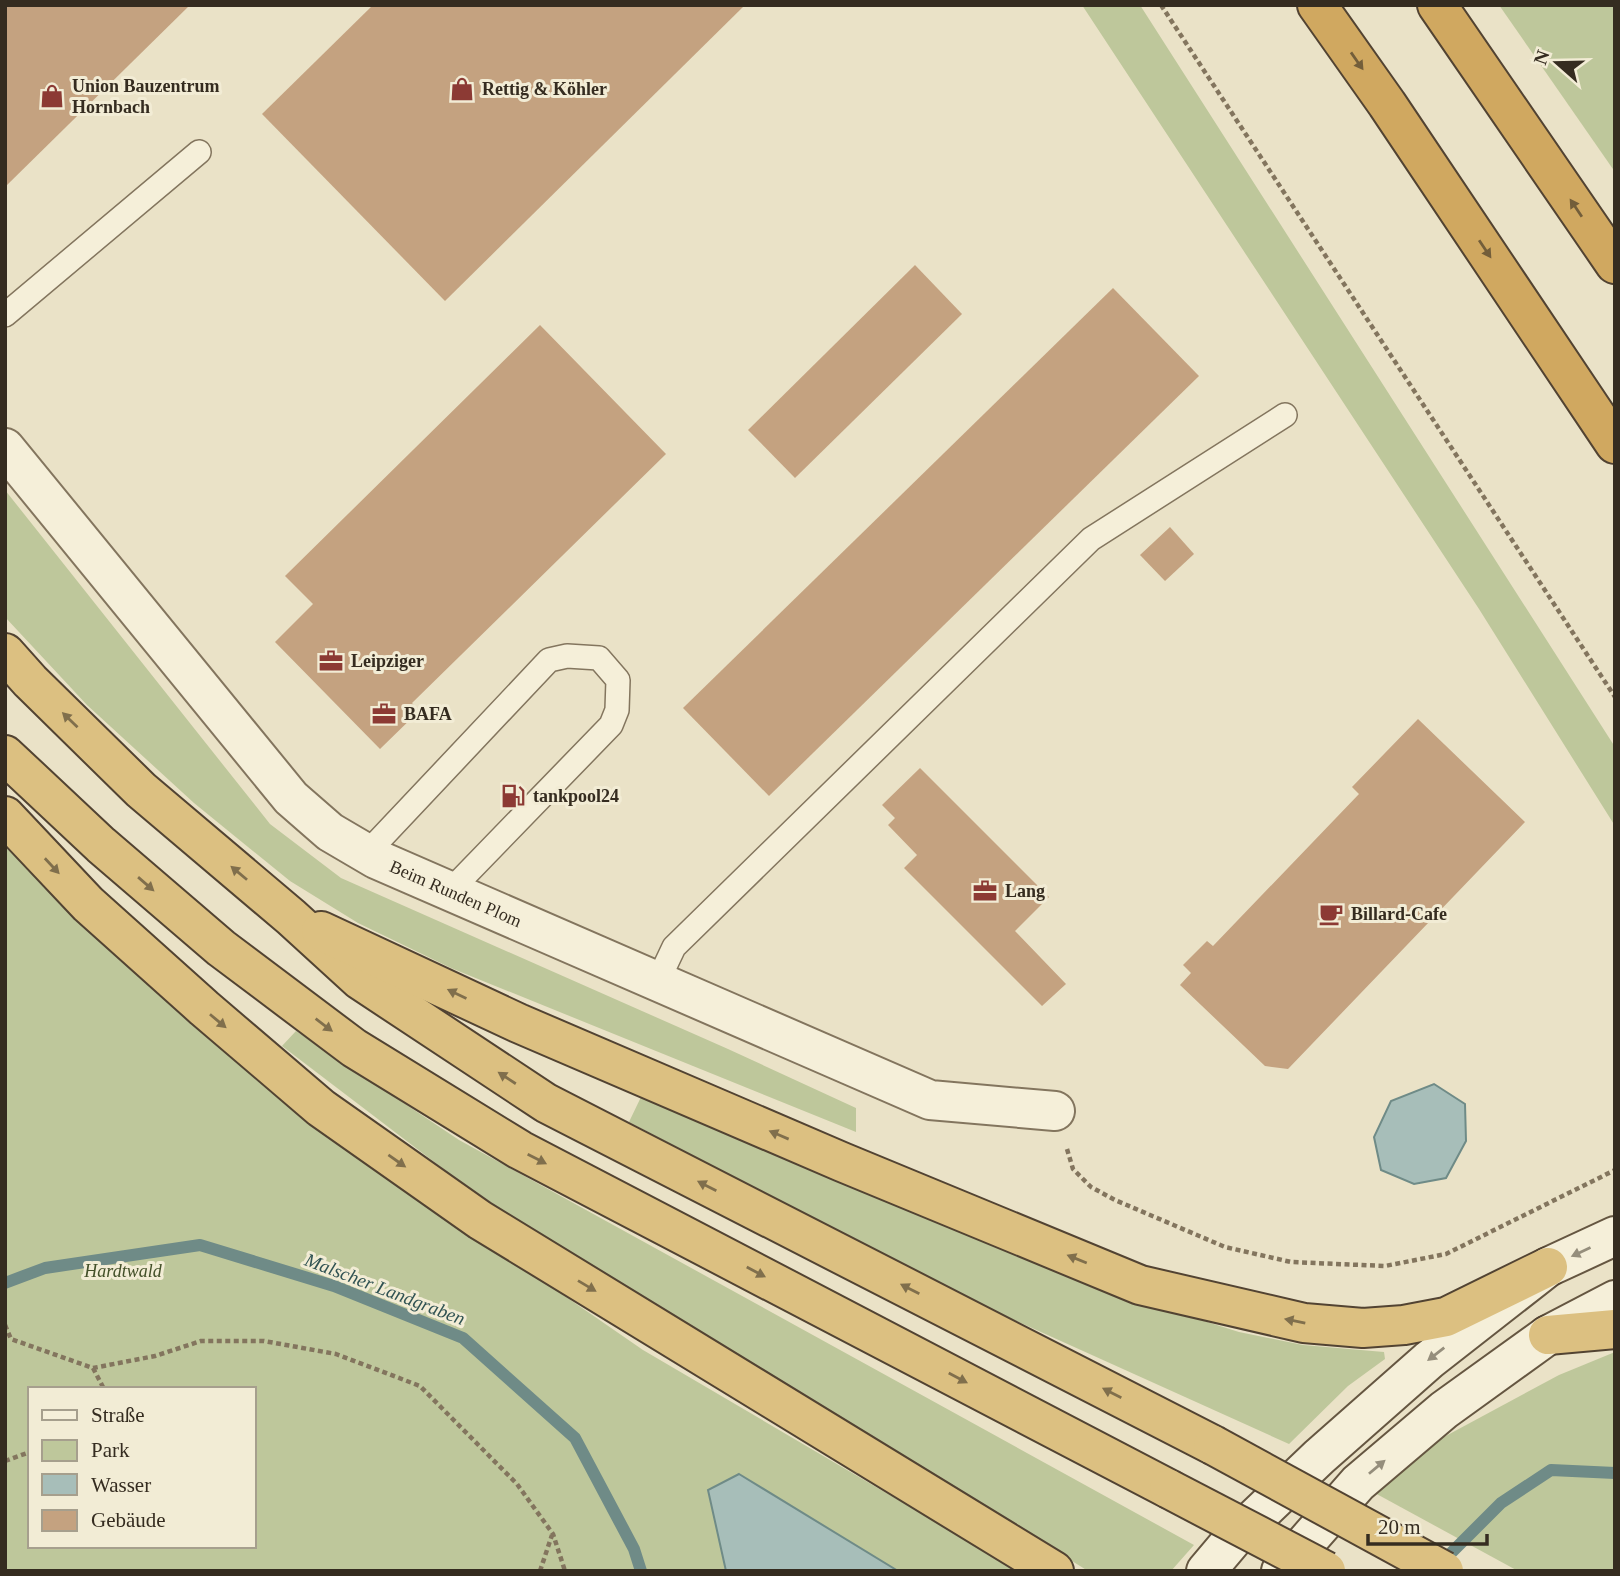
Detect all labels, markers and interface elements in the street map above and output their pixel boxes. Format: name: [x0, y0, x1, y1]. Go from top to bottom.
north arrow: [1522, 28, 1592, 98]
text: N: [1529, 47, 1554, 67]
one-way arrow: [1350, 52, 1364, 70]
shop icon: Rettig & Köhler: [448, 75, 476, 103]
place label: Union Bauzentrum Hornbach: [72, 76, 220, 117]
place label: Rettig & Köhler: [482, 79, 607, 99]
shop icon: Union Bauzentrum Hornbach: [38, 82, 66, 110]
one-way arrow: [1569, 199, 1583, 217]
one-way arrow: [1478, 239, 1491, 259]
office icon: Leipziger: [317, 647, 345, 675]
place label: Leipziger: [351, 651, 424, 671]
office icon: BAFA: [370, 700, 398, 728]
place label: BAFA: [404, 704, 452, 724]
one-way arrow: [62, 713, 79, 729]
fuel station icon: tankpool24: [499, 782, 527, 810]
place label: tankpool24: [533, 786, 619, 806]
street label: Beim Runden Plom: [387, 856, 525, 931]
one-way arrow: [44, 857, 60, 874]
one-way arrow: [230, 865, 248, 881]
one-way arrow: [137, 876, 155, 892]
office icon: Lang: [971, 877, 999, 905]
place label: Lang: [1005, 881, 1045, 901]
cafe icon: Billard-Cafe: [1317, 900, 1345, 928]
place label: Billard-Cafe: [1351, 904, 1447, 924]
one-way arrow: [447, 988, 467, 999]
one-way arrow: [210, 1013, 227, 1028]
one-way arrow: [315, 1018, 333, 1032]
one-way arrow: [497, 1071, 517, 1084]
one-way arrow: [769, 1129, 789, 1141]
one-way arrow: [527, 1153, 547, 1165]
one-way arrow: [388, 1154, 406, 1168]
one-way arrow: [697, 1180, 717, 1191]
one-way arrow: [1571, 1246, 1591, 1258]
water label: Malscher Landgraben: [301, 1248, 468, 1329]
one-way arrow: [1066, 1253, 1087, 1264]
park label: Hardtwald: [83, 1261, 163, 1281]
one-way arrow: [746, 1267, 766, 1278]
one-way arrow: [578, 1279, 597, 1292]
one-way arrow: [899, 1284, 919, 1296]
one-way arrow: [1284, 1315, 1306, 1326]
one-way arrow: [1427, 1347, 1445, 1362]
one-way arrow: [948, 1372, 968, 1384]
legend: [28, 1387, 256, 1548]
one-way arrow: [1102, 1387, 1122, 1398]
text: Straße: [91, 1403, 145, 1427]
text: Park: [91, 1438, 130, 1462]
one-way arrow: [1368, 1459, 1386, 1475]
text: Wasser: [91, 1473, 151, 1497]
scale bar: [1368, 1502, 1487, 1546]
text: Gebäude: [91, 1508, 166, 1532]
text: 20 m: [1378, 1515, 1421, 1539]

